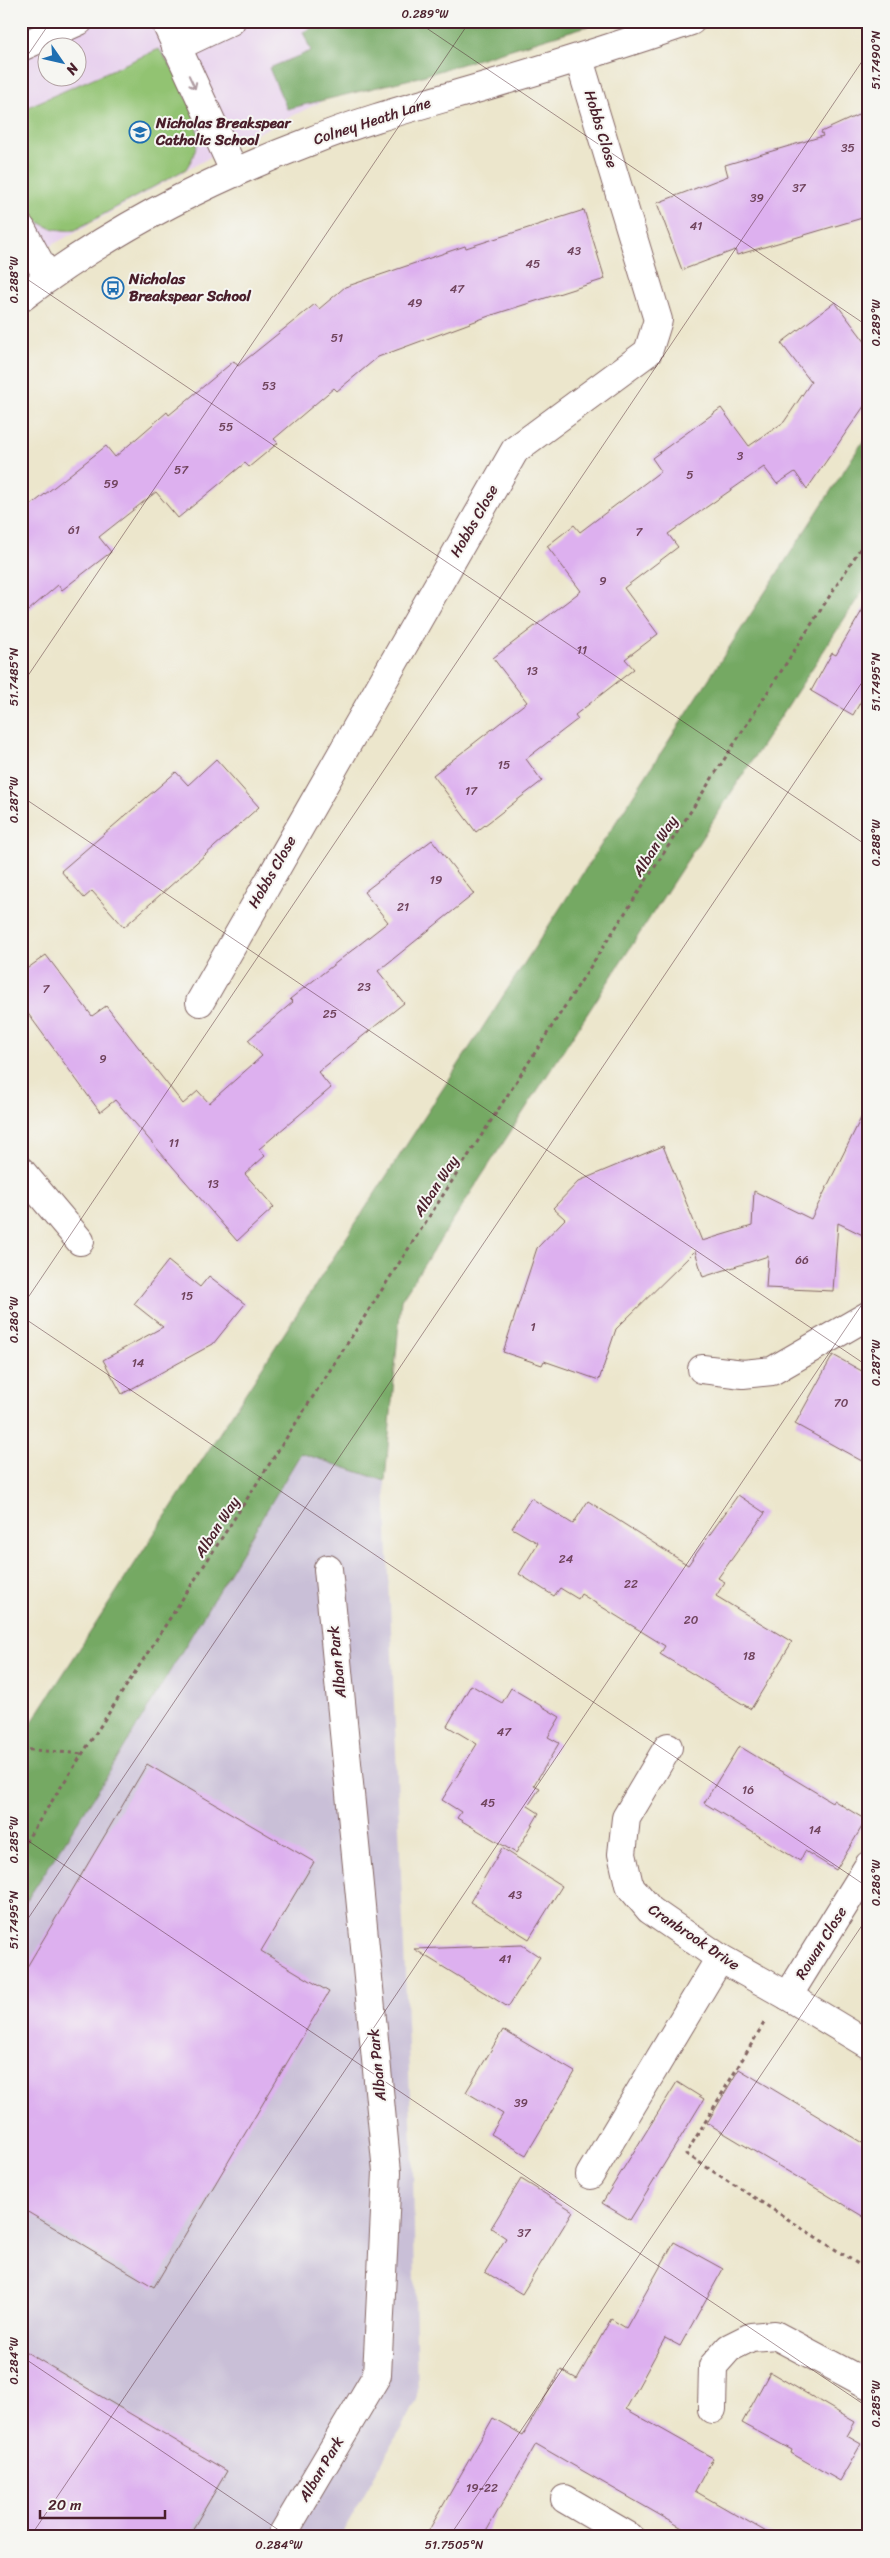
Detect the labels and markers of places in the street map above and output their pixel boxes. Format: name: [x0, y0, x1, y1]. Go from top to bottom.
place label: Nicholas Breakspear Catholic School: [155, 110, 293, 153]
school or university icon: Nicholas Breakspear Catholic School: [128, 120, 152, 144]
place label: Nicholas Breakspear School: [128, 266, 252, 309]
bus stop icon: Nicholas Breakspear School: [101, 276, 125, 300]

